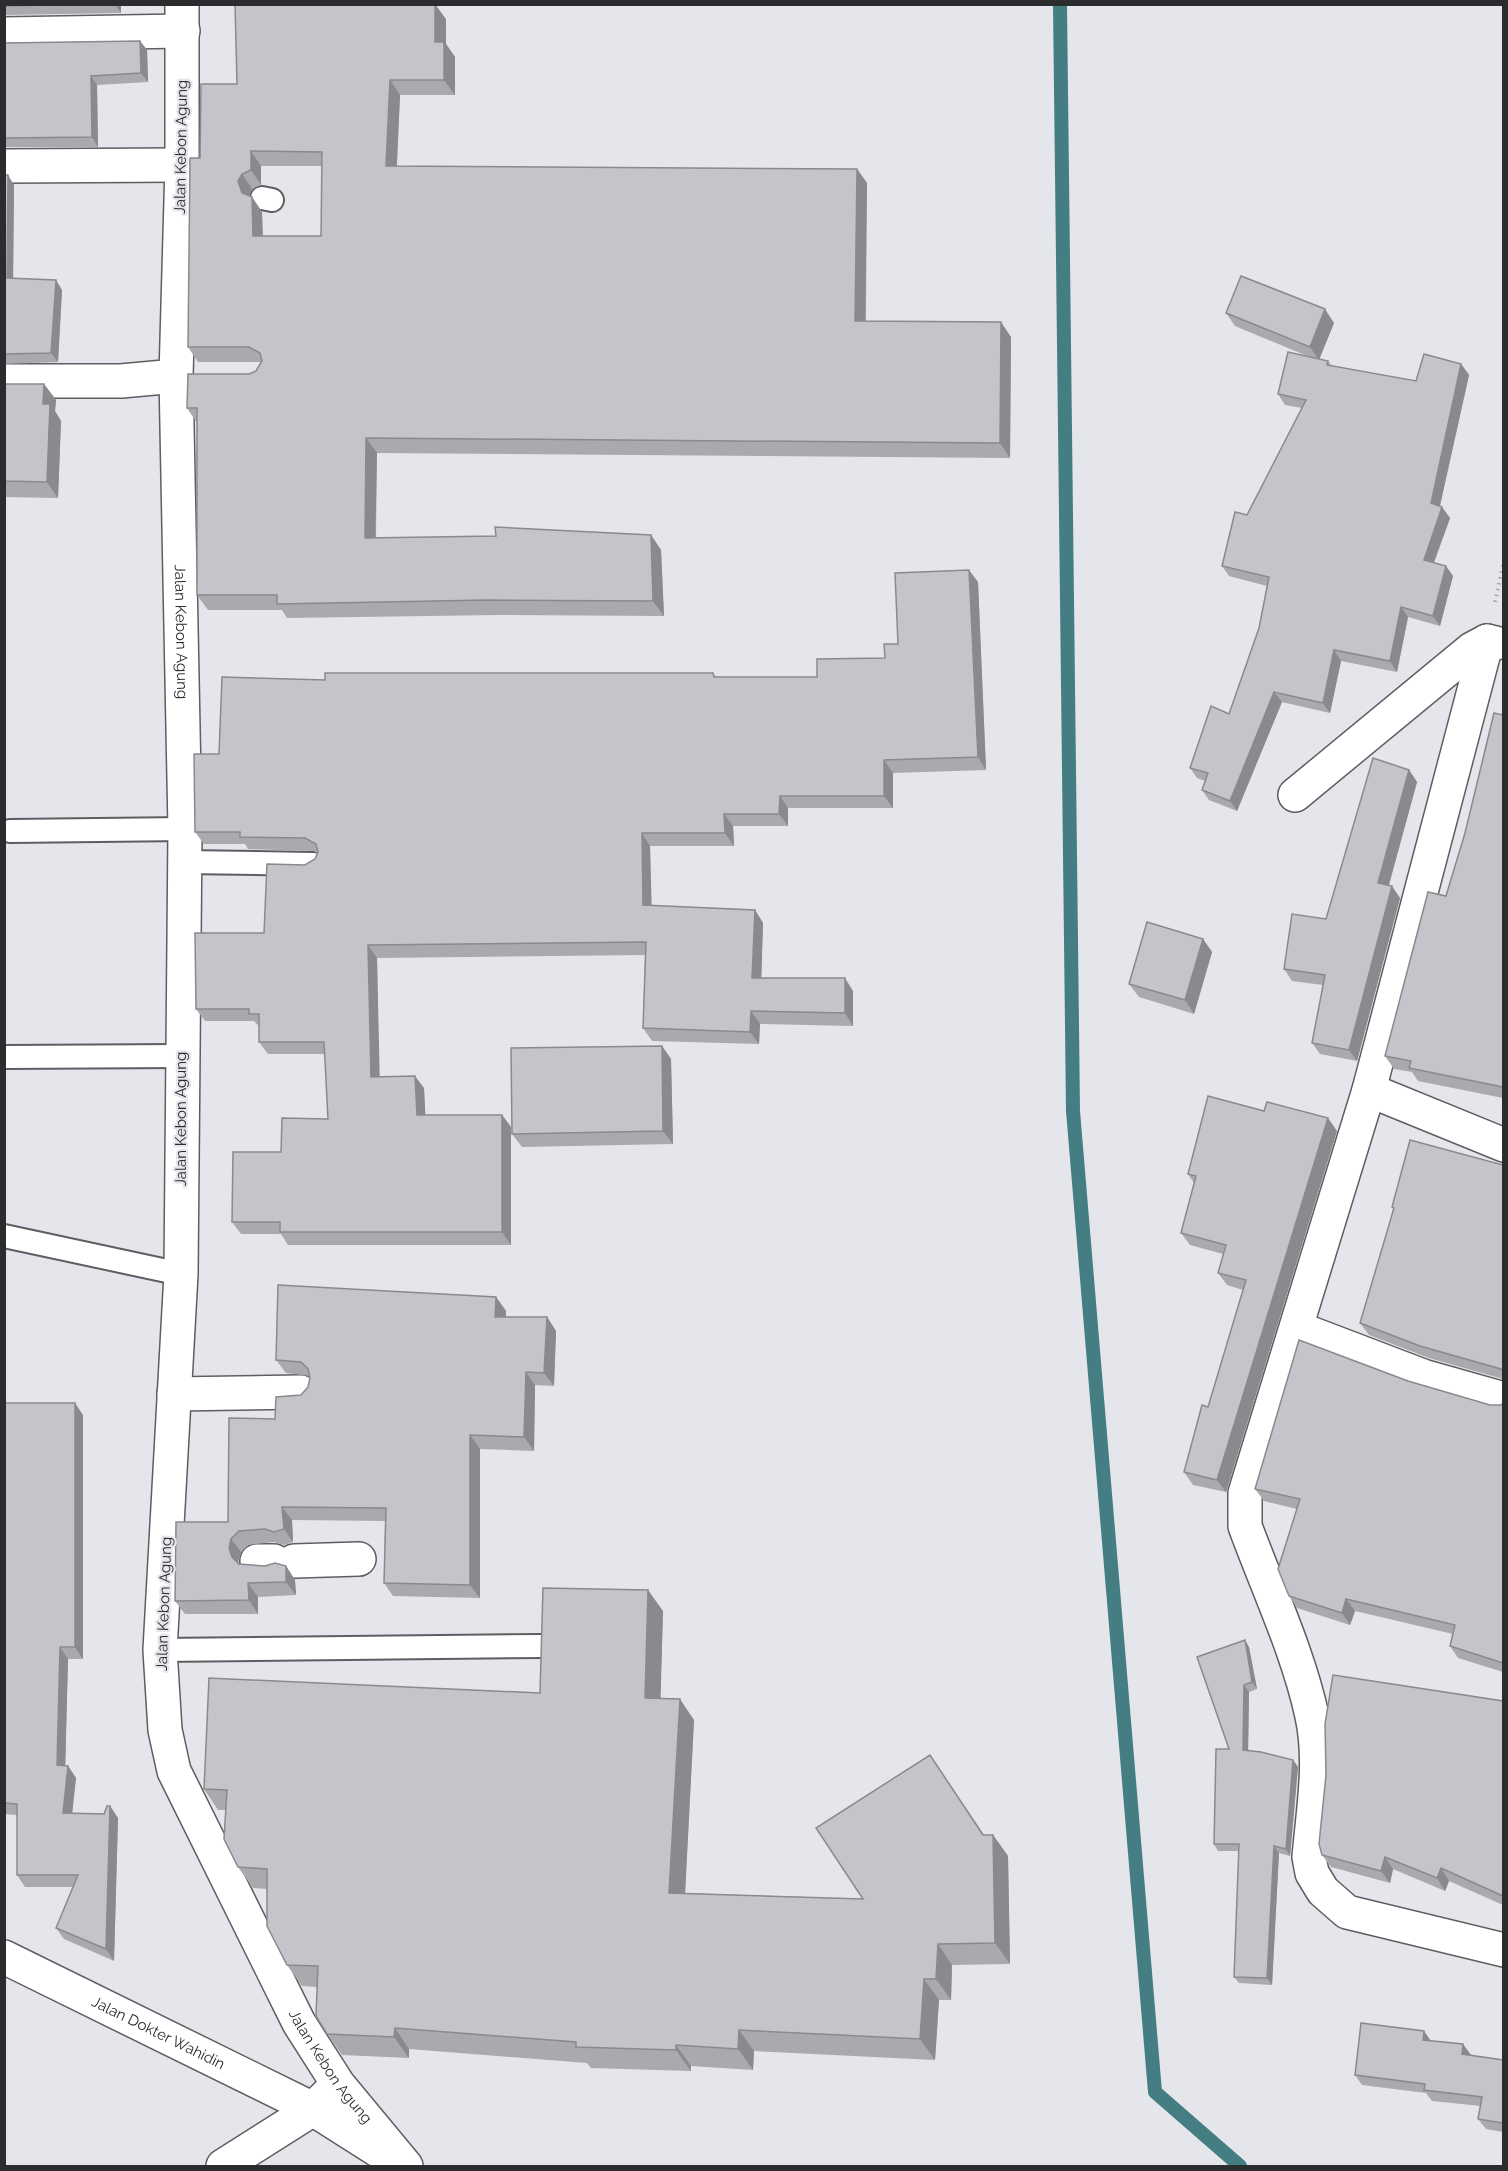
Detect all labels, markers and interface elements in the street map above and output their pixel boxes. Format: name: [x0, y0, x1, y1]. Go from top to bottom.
street label: Jalan Kebon Agung: [171, 80, 191, 214]
street label: Jalan Kebon Agung: [171, 564, 191, 699]
street label: Jalan Kebon Agung: [172, 1052, 190, 1186]
street label: Jalan Kebon Agung: [153, 1536, 175, 1672]
street label: Jalan Dokter Wahidin: [89, 1993, 228, 2073]
street label: Jalan Kebon Agung: [285, 2007, 376, 2127]

